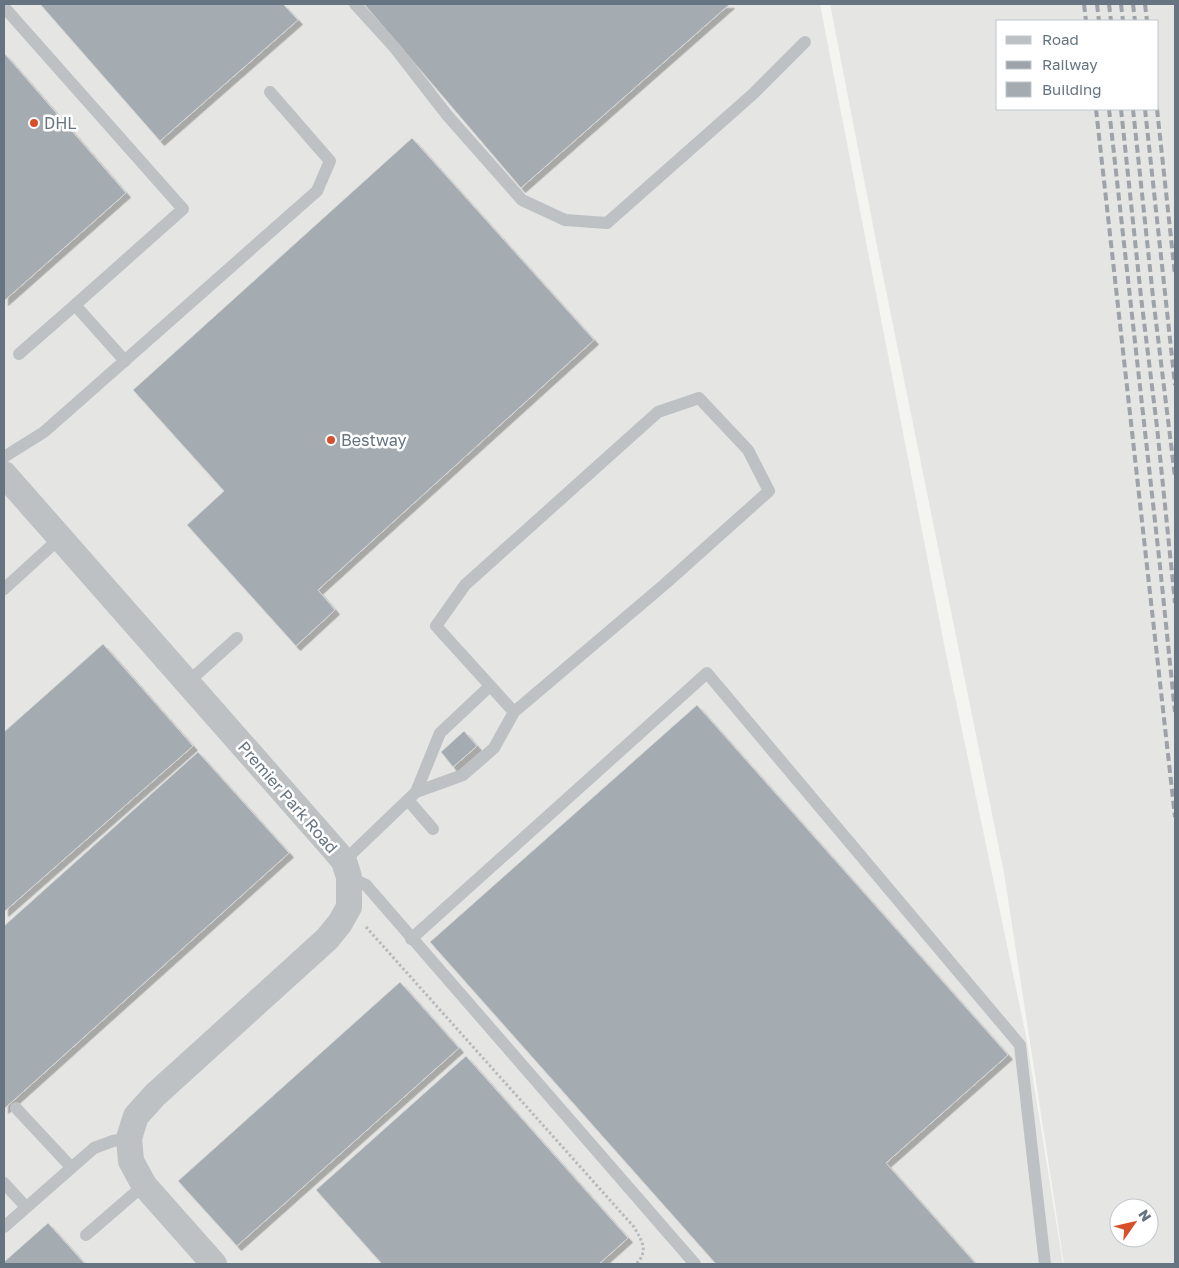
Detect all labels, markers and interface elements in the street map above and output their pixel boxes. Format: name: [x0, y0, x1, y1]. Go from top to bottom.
legend: [996, 20, 1159, 110]
text: Road: [1042, 30, 1079, 48]
text: Railway: [1042, 55, 1098, 73]
text: Building: [1042, 80, 1102, 98]
place label: DHL: [44, 113, 76, 133]
marker: DHL: [28, 117, 40, 129]
place label: Bestway: [341, 430, 406, 450]
marker: Bestway: [325, 434, 337, 446]
street label: Premier Park Road: [234, 737, 342, 857]
north arrow: [1109, 1198, 1159, 1248]
text: N: [1135, 1206, 1155, 1225]

